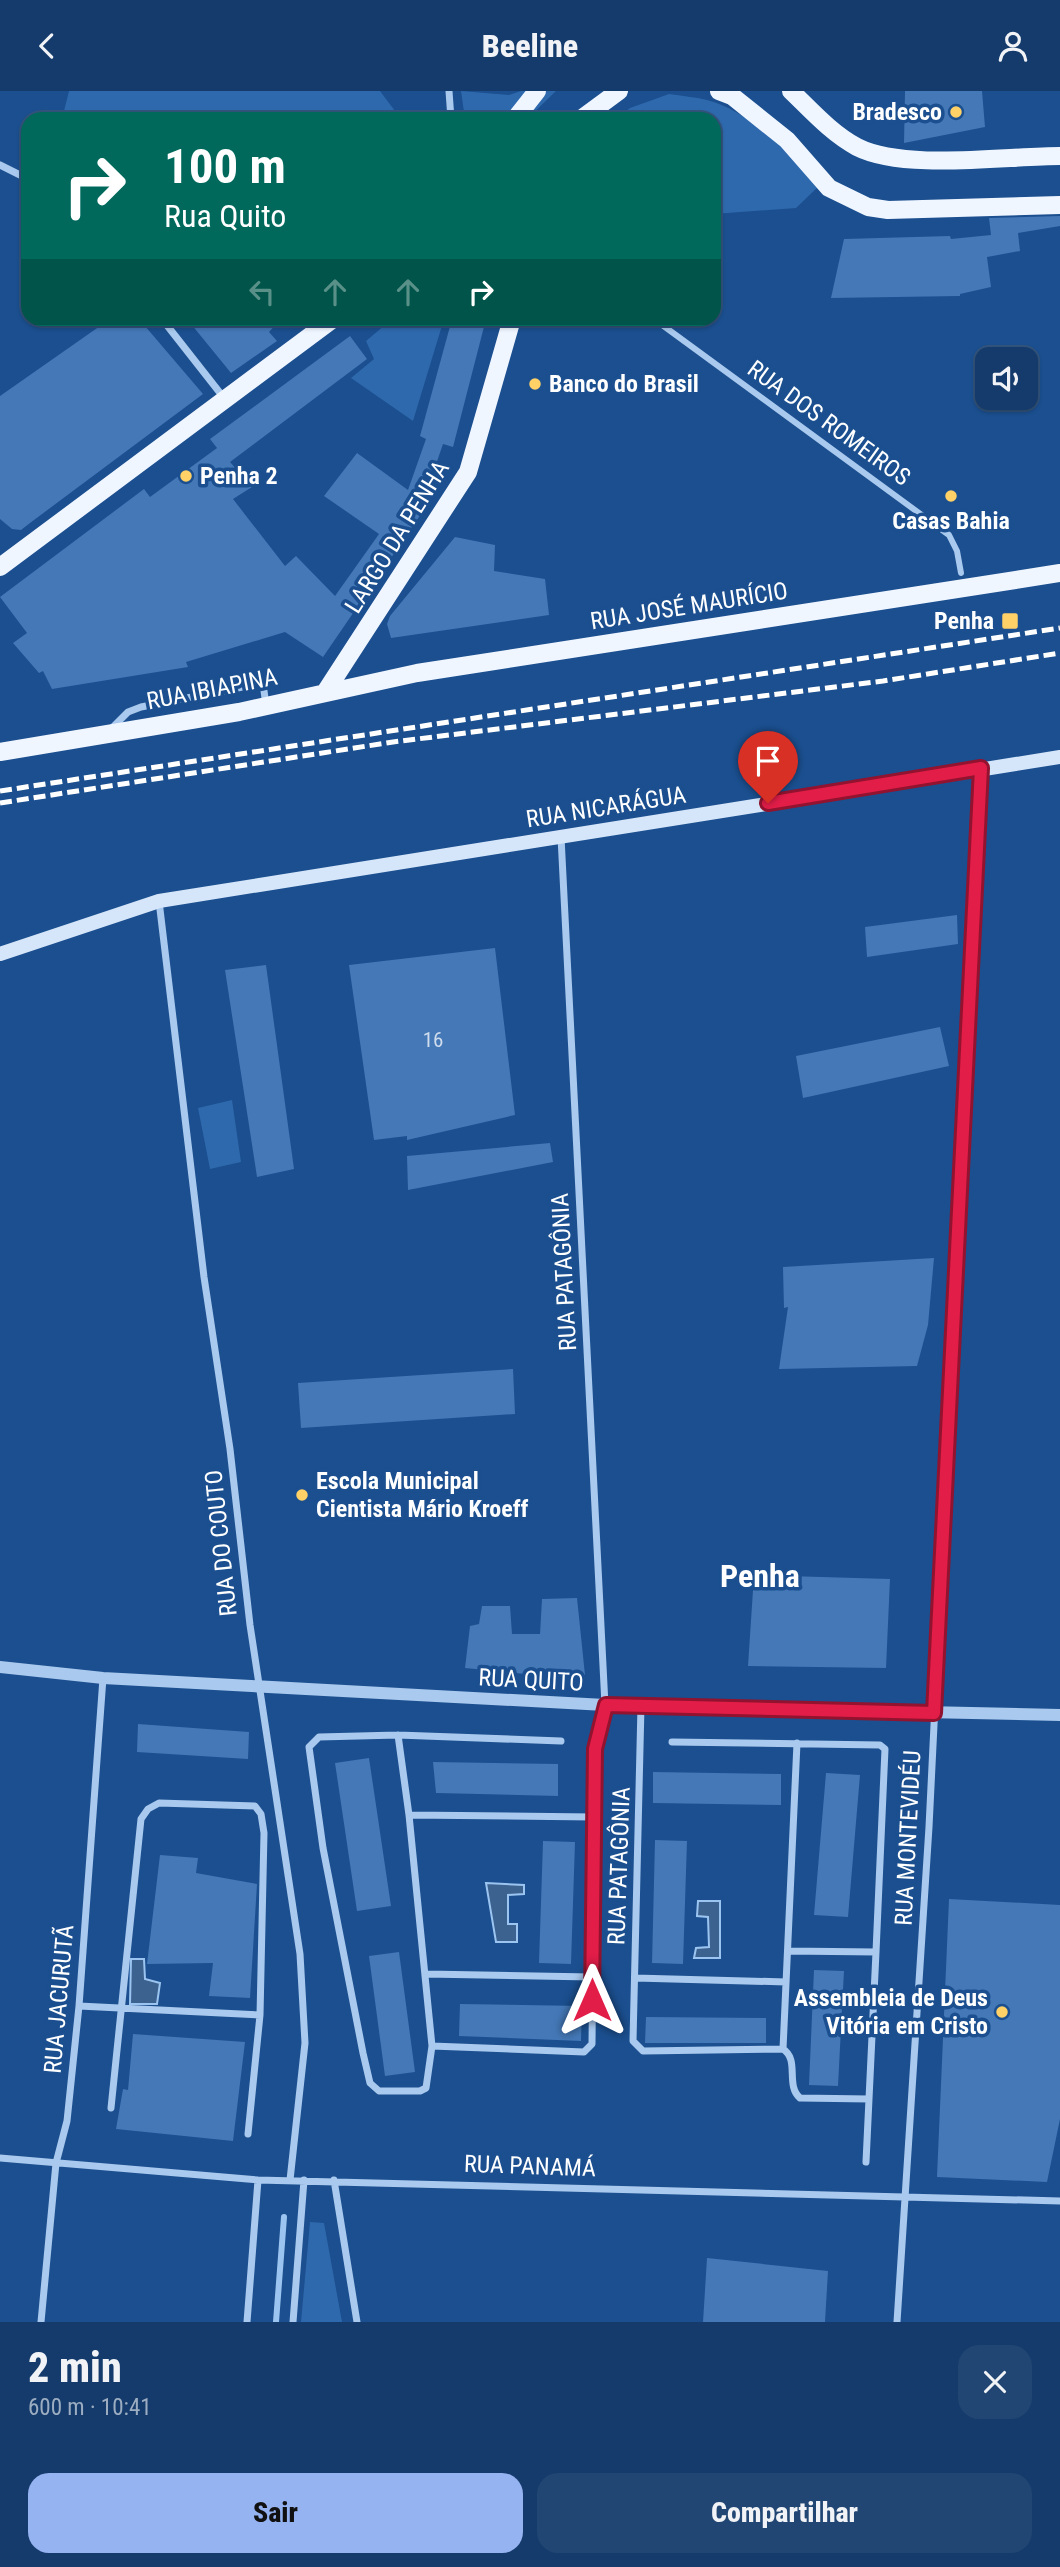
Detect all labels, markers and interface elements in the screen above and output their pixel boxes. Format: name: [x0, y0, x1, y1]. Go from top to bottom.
icon: back: [28, 27, 66, 65]
text: Beeline: [482, 27, 578, 65]
icon: person: [994, 27, 1032, 65]
place label: Bradesco: [852, 98, 942, 126]
marker: Bradesco: [948, 104, 964, 120]
text: 100 m: [164, 138, 286, 195]
icon: right: [49, 140, 140, 231]
text: Rua Quito: [164, 197, 286, 235]
icon: left: [243, 273, 281, 311]
icon: ahead: [316, 273, 354, 311]
icon: ahead: [389, 273, 427, 311]
icon: right: [462, 273, 500, 311]
map controls: [975, 347, 1038, 410]
button: sound: [975, 347, 1038, 410]
street label: RUA DOS ROMEIROS: [742, 355, 916, 491]
place label: Banco do Brasil: [549, 370, 699, 398]
marker: Banco do Brasil: [527, 376, 543, 392]
street label: LARGO DA PENHA: [339, 456, 455, 618]
place label: Penha 2: [200, 462, 278, 490]
marker: Penha 2: [178, 468, 194, 484]
marker: Casas Bahia: [943, 488, 959, 504]
place label: Casas Bahia: [892, 507, 1010, 535]
street label: RUA JOSÉ MAURÍCIO: [588, 577, 790, 635]
place label: Penha: [934, 607, 994, 635]
marker: Penha: [1000, 611, 1020, 631]
street label: RUA IBIAPINA: [144, 663, 280, 715]
pin: [738, 731, 798, 803]
icon: arrive: [749, 742, 787, 780]
street label: RUA NICARÁGUA: [524, 781, 688, 833]
house number: 16: [423, 1028, 443, 1052]
street label: RUA PATAGÔNIA: [546, 1192, 582, 1352]
place label: Escola Municipal Cientista Mário Kroeff: [316, 1467, 529, 1523]
street label: RUA DO COUTO: [199, 1468, 243, 1618]
marker: Escola Municipal Cientista Mário Kroeff: [294, 1487, 310, 1503]
district label: Penha: [720, 1557, 800, 1595]
street label: RUA QUITO: [478, 1663, 584, 1697]
street label: RUA MONTEVIDÉU: [889, 1750, 927, 1926]
street label: RUA PATAGÔNIA: [602, 1786, 636, 1946]
street label: RUA JACURUTÃ: [39, 1923, 79, 2074]
position arrow: [555, 1963, 629, 2037]
place label: Assembleia de Deus Vitória em Cristo: [794, 1984, 988, 2040]
marker: Assembleia de Deus Vitória em Cristo: [994, 2004, 1010, 2020]
street label: RUA PANAMÁ: [464, 2150, 597, 2182]
text: 2 min: [28, 2343, 122, 2392]
button: close: [958, 2345, 1032, 2419]
text: 600 m · 10:41: [28, 2394, 152, 2421]
button: Sair: [28, 2473, 523, 2553]
button: Compartilhar: [537, 2473, 1032, 2553]

